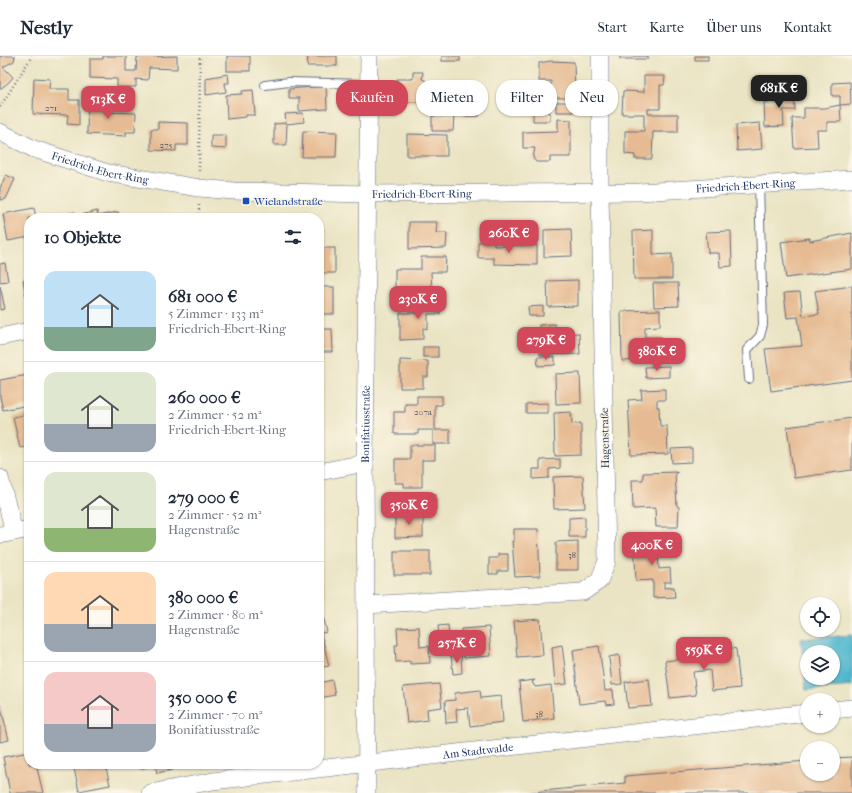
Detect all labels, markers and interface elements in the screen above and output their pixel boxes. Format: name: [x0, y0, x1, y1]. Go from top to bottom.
text: Nestly: [20, 17, 72, 39]
text: Start: [598, 19, 627, 36]
text: Karte: [649, 19, 684, 36]
text: Über uns: [706, 19, 761, 36]
text: Kontakt: [783, 19, 832, 36]
pin: 681K €: [746, 75, 812, 109]
chip: Kaufen: [336, 80, 408, 116]
chip: Mieten: [416, 80, 488, 116]
chip: Filter: [496, 80, 557, 116]
chip: Neu: [565, 80, 618, 116]
text: 681K €: [760, 80, 798, 95]
pin: 513K €: [75, 86, 141, 120]
text: 513K €: [90, 91, 126, 106]
house number: 271: [45, 103, 57, 113]
house number: 275: [160, 140, 173, 150]
street label: Friedrich-Ebert-Ring: [50, 149, 150, 186]
street label: Friedrich-Ebert-Ring: [695, 176, 796, 195]
street label: Friedrich-Ebert-Ring: [372, 187, 472, 200]
place label: Wielandstraße: [253, 195, 324, 208]
marker: Wielandstraße: [241, 196, 251, 206]
pin: 260K €: [476, 220, 542, 254]
text: 260K €: [489, 225, 529, 240]
icon: filters: [282, 226, 304, 248]
text: 10 Objekte: [44, 227, 121, 247]
text: 681 000 €: [168, 286, 237, 306]
pin: 230K €: [385, 286, 451, 320]
icon: home: [76, 287, 124, 335]
text: 230K €: [398, 291, 438, 306]
text: 5 Zimmer · 133 m²: [168, 306, 263, 321]
text: Friedrich-Ebert-Ring: [168, 321, 286, 336]
pin: 279K €: [513, 327, 579, 361]
text: 279K €: [526, 332, 566, 347]
pin: 380K €: [624, 338, 690, 372]
text: 380K €: [638, 343, 677, 358]
street label: Bonifatiusstraße: [359, 385, 372, 463]
text: 260 000 €: [168, 387, 241, 407]
icon: home: [76, 388, 124, 436]
text: 2 Zimmer · 52 m²: [168, 407, 261, 422]
house number: 207a: [414, 407, 433, 417]
street label: Hagenstraße: [598, 407, 612, 468]
text: Friedrich-Ebert-Ring: [168, 422, 286, 437]
text: 279 000 €: [168, 487, 239, 507]
icon: home: [76, 488, 124, 536]
pin: 350K €: [376, 492, 442, 526]
text: 350K €: [390, 497, 428, 512]
text: 2 Zimmer · 52 m²: [168, 507, 261, 522]
text: Hagenstraße: [168, 522, 240, 537]
pin: 400K €: [619, 532, 685, 566]
text: 400K €: [631, 537, 673, 552]
house number: 38: [568, 550, 577, 560]
text: 380 000 €: [168, 587, 238, 607]
icon: home: [76, 588, 124, 636]
map controls: [800, 597, 840, 781]
button: locate: [800, 597, 840, 637]
text: 2 Zimmer · 80 m²: [168, 607, 263, 622]
text: Hagenstraße: [168, 622, 240, 637]
pin: 257K €: [424, 630, 490, 664]
text: 257K €: [438, 635, 476, 650]
pin: 559K €: [671, 637, 737, 671]
text: 559K €: [685, 642, 723, 657]
button: layers: [800, 645, 840, 685]
text: 350 000 €: [168, 687, 237, 707]
icon: home: [76, 688, 124, 736]
button: +: [800, 693, 840, 733]
text: 2 Zimmer · 70 m²: [168, 707, 263, 722]
house number: 38: [535, 709, 544, 719]
text: Bonifatiusstraße: [168, 722, 260, 737]
street label: Am Stadtwalde: [441, 740, 515, 761]
button: −: [800, 741, 840, 781]

